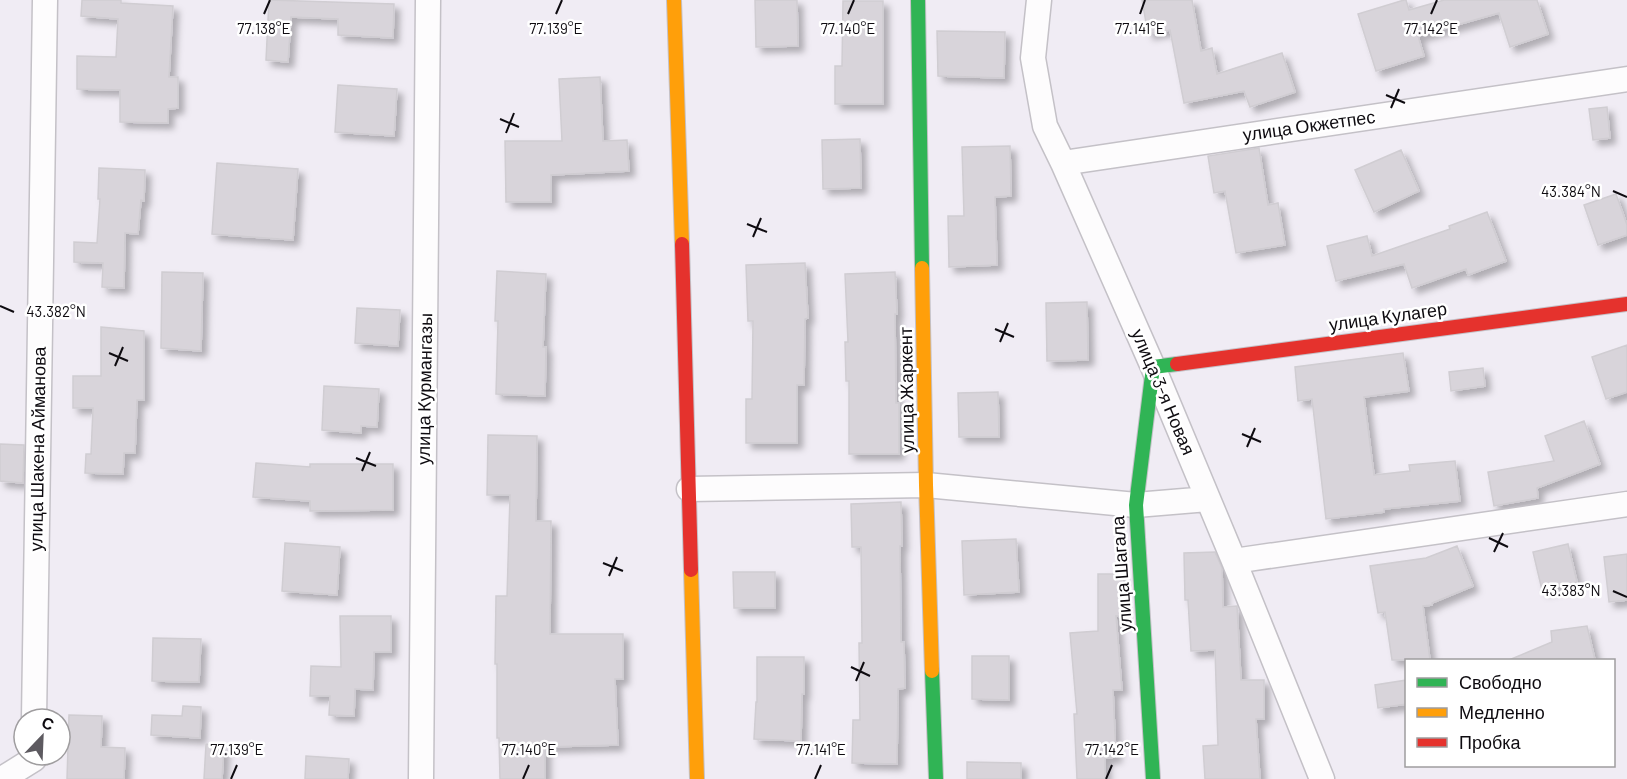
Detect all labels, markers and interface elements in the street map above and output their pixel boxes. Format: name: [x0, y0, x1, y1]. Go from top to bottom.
text: 77.138°E: [237, 19, 291, 37]
text: 77.139°E: [529, 19, 583, 37]
text: 77.140°E: [821, 19, 875, 37]
text: 77.141°E: [1115, 19, 1165, 37]
text: 77.142°E: [1404, 19, 1458, 37]
street label: улица Окжетпес: [1241, 105, 1376, 145]
text: 43.384°N: [1541, 182, 1601, 200]
street label: улица Кулагер: [1327, 297, 1448, 335]
text: 43.382°N: [26, 302, 86, 320]
street label: улица Курмангазы: [412, 313, 436, 465]
street label: улица 3-я Новая: [1127, 325, 1200, 458]
street label: улица Жаркент: [894, 327, 918, 453]
street label: улица Шакена Айманова: [24, 345, 50, 552]
street label: улица Шагала: [1106, 514, 1136, 633]
text: 43.383°N: [1541, 581, 1601, 599]
legend: [1405, 659, 1615, 767]
text: Свободно: [1459, 671, 1542, 693]
text: Медленно: [1459, 701, 1545, 723]
north arrow: [12, 707, 72, 767]
text: С: [39, 712, 57, 734]
text: Пробка: [1459, 731, 1522, 753]
text: 77.139°E: [210, 740, 264, 758]
text: 77.140°E: [502, 740, 556, 758]
text: 77.141°E: [796, 740, 846, 758]
text: 77.142°E: [1085, 740, 1139, 758]

